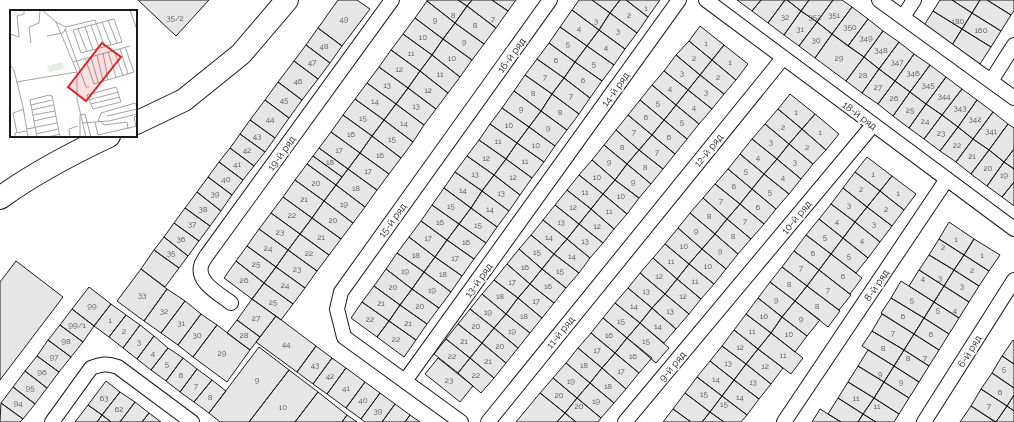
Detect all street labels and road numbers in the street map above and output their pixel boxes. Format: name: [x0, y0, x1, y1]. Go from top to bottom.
street label: 16-й ряд: [495, 36, 528, 75]
street label: 14-й ряд: [599, 70, 632, 109]
street label: 18-й ряд: [840, 99, 879, 132]
street label: 12-й ряд: [692, 131, 725, 169]
street label: 19-й ряд: [265, 134, 298, 173]
street label: 10-й ряд: [779, 198, 814, 236]
street label: 15-й ряд: [376, 201, 409, 240]
street label: 13-й ряд: [462, 261, 495, 299]
street label: 8-й ряд: [862, 267, 891, 303]
street label: 11-й ряд: [544, 314, 577, 351]
street label: 6-й ряд: [955, 333, 984, 369]
street label: 9-й ряд: [657, 349, 688, 384]

